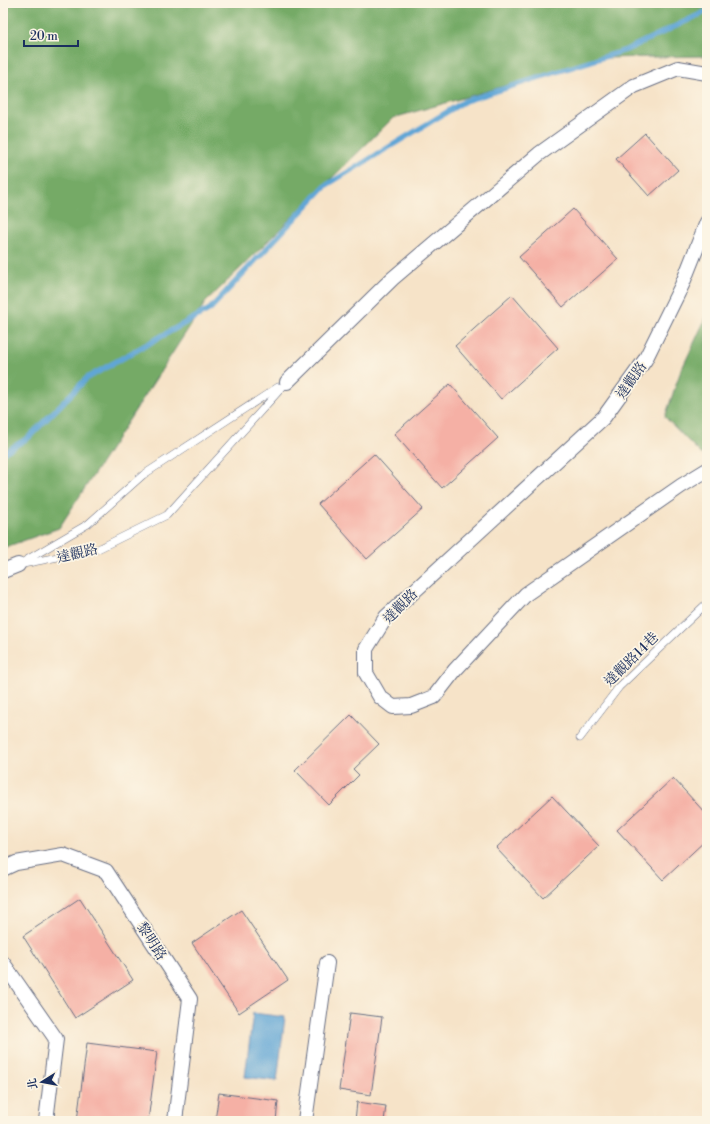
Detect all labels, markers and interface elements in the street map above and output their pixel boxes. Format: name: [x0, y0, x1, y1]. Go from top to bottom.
scale bar: [24, 22, 78, 48]
text: 20 m: [30, 29, 58, 44]
street label: 達觀路: [612, 358, 651, 403]
street label: 達觀路: [55, 540, 100, 567]
street label: 達觀路: [379, 585, 422, 628]
street label: 達觀路14巷: [601, 629, 663, 691]
street label: 黎明路: [132, 919, 170, 964]
north arrow: [22, 1062, 62, 1102]
text: 北: [25, 1077, 41, 1090]

